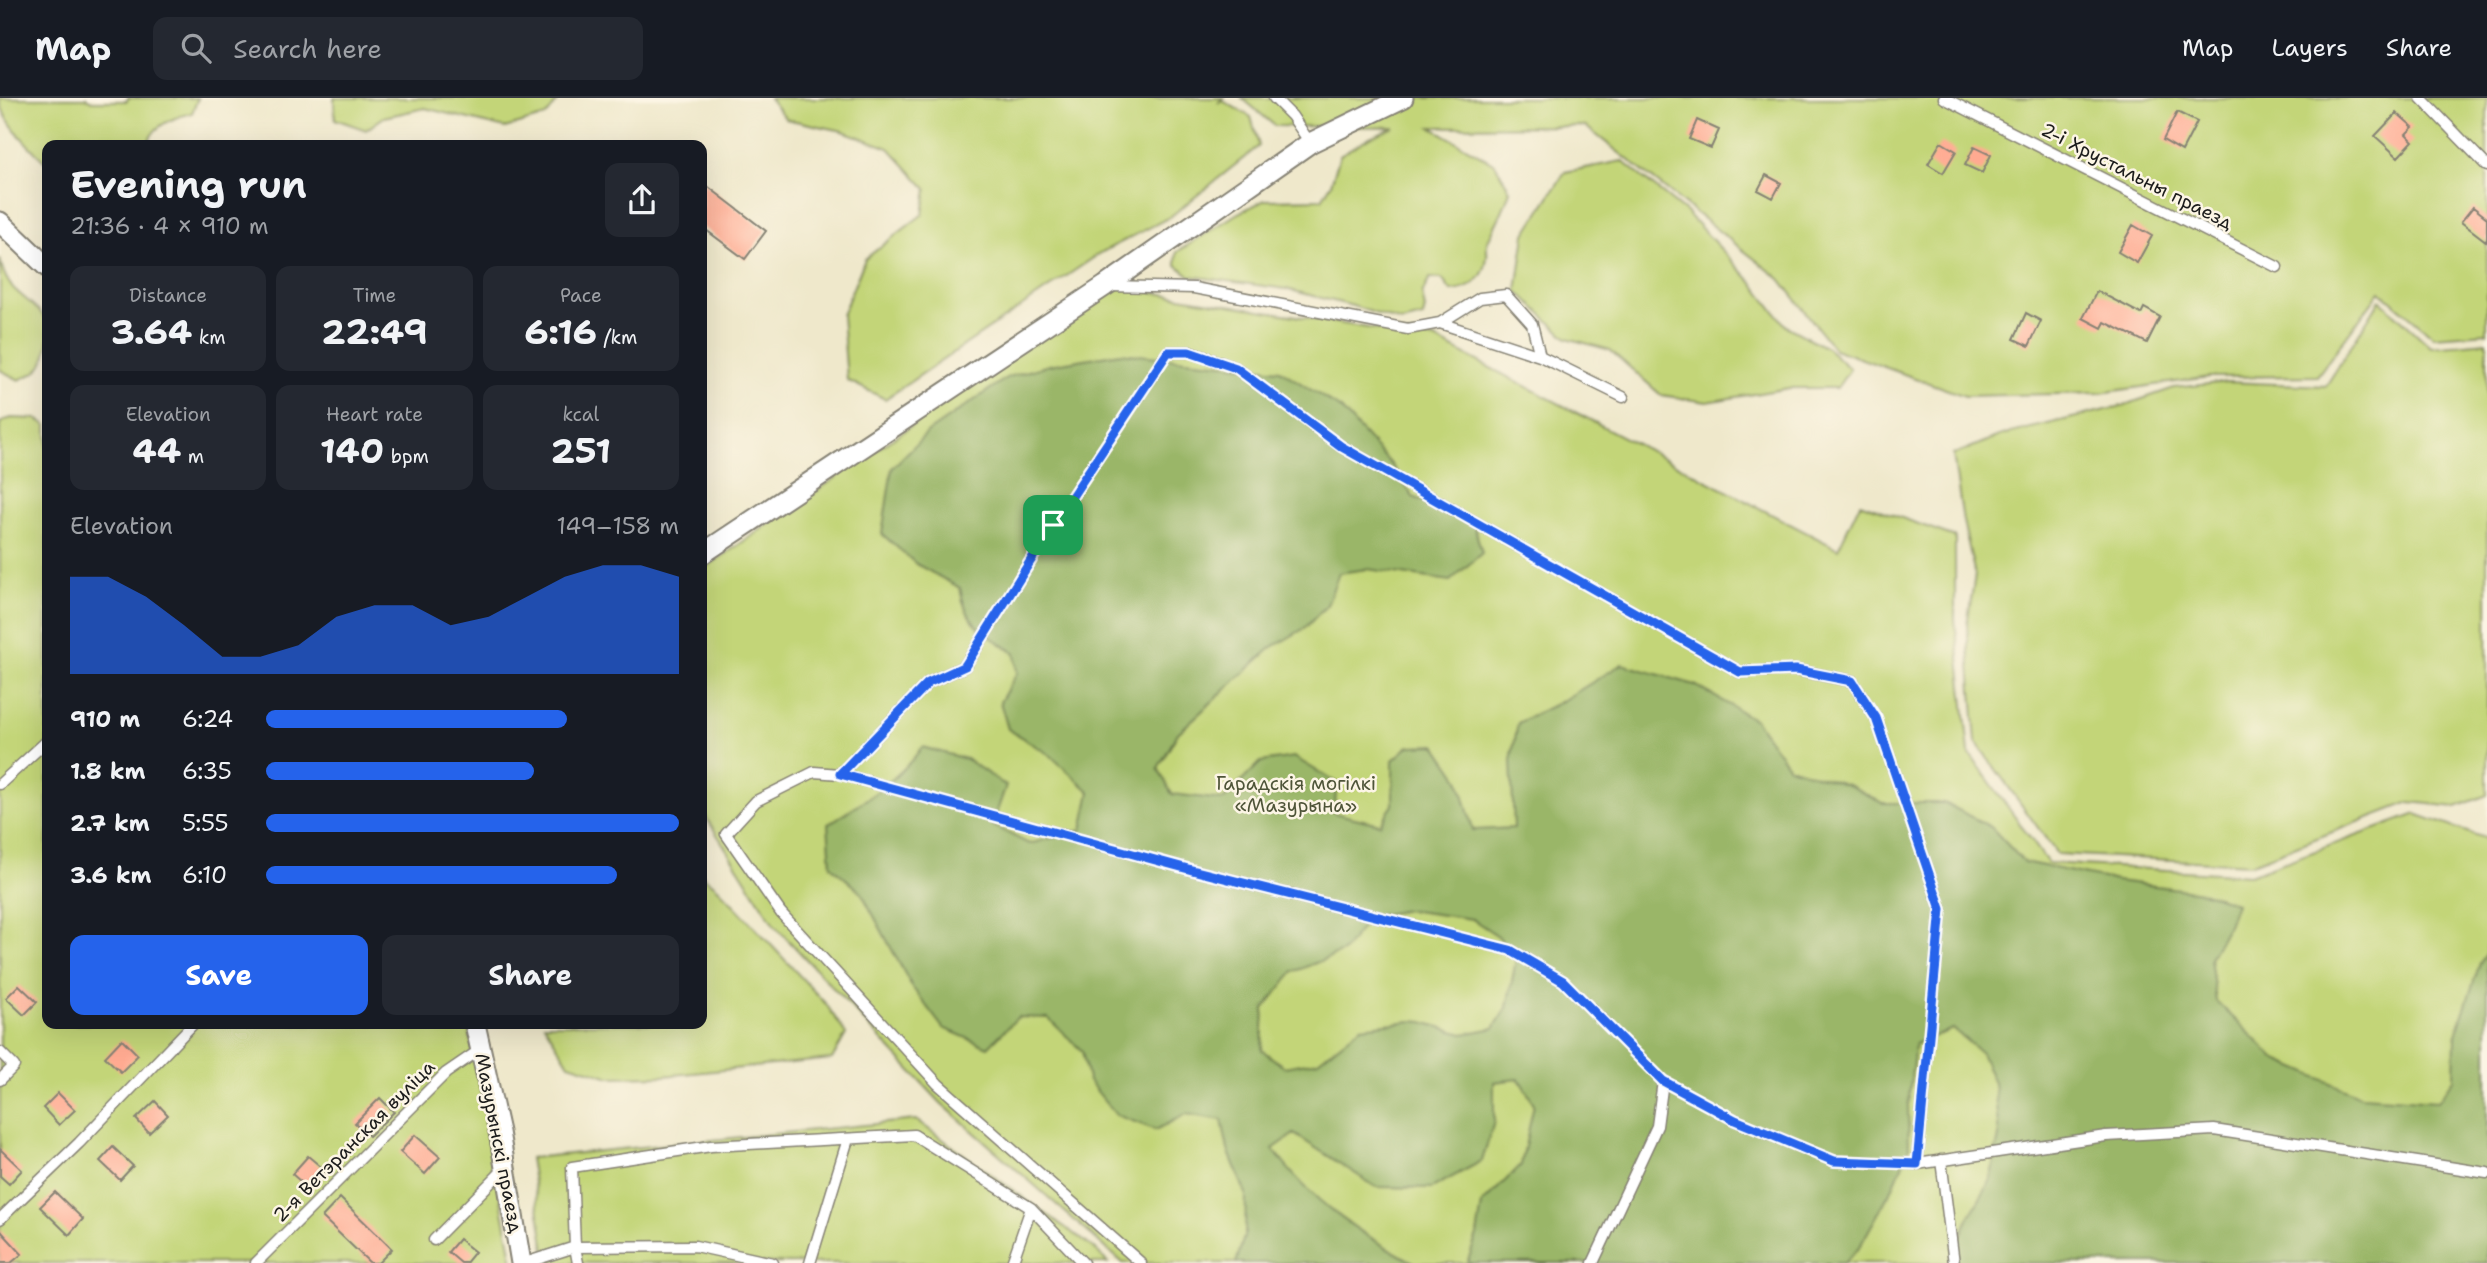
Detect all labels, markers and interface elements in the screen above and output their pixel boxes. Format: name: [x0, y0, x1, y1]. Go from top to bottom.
search box: [153, 17, 643, 80]
text: Map: [35, 26, 111, 71]
icon: search: [177, 29, 215, 67]
text: Search here: [233, 31, 382, 66]
text: Map: [2182, 32, 2233, 64]
text: Layers: [2271, 32, 2348, 64]
text: Share: [2386, 32, 2452, 64]
street label: 2-і Хрустальны праезд: [2037, 117, 2237, 235]
text: Evening run: [70, 159, 307, 210]
button: share: [605, 163, 679, 237]
text: 21:36 · 4 × 910 m: [70, 211, 269, 241]
text: Distance: [129, 283, 207, 308]
text: Time: [353, 283, 396, 308]
text: Pace: [560, 283, 602, 308]
text: 3.64: [111, 308, 192, 355]
text: 22:49: [321, 308, 428, 355]
text: 6:16: [524, 308, 597, 355]
text: km: [192, 325, 226, 350]
text: /km: [597, 325, 637, 350]
text: Elevation: [126, 402, 211, 427]
text: Heart rate: [326, 402, 423, 427]
text: kcal: [562, 402, 599, 427]
text: 44: [132, 427, 181, 474]
text: 140: [320, 427, 384, 474]
text: 251: [550, 427, 611, 474]
text: m: [181, 444, 204, 469]
text: bpm: [384, 444, 429, 469]
pin: [1023, 495, 1083, 555]
icon: arrive: [1034, 506, 1072, 544]
text: Elevation: [70, 511, 173, 541]
text: 149–158 m: [557, 511, 679, 541]
text: 910 m: [70, 704, 140, 734]
text: 6:24: [182, 704, 233, 734]
text: 1.8 km: [70, 756, 145, 786]
text: 6:35: [182, 756, 232, 786]
park label: Гарадскія могілкі «Мазурына»: [1216, 771, 1376, 818]
text: 2.7 km: [70, 808, 150, 838]
text: 5:55: [182, 808, 228, 838]
text: 3.6 km: [70, 860, 151, 890]
text: 6:10: [182, 860, 227, 890]
button: Save: [70, 935, 368, 1015]
button: Share: [382, 935, 679, 1015]
street label: Мазурынскі праезд: [469, 1051, 529, 1235]
street label: 2-я Ветэранская вуліца: [268, 1054, 441, 1227]

